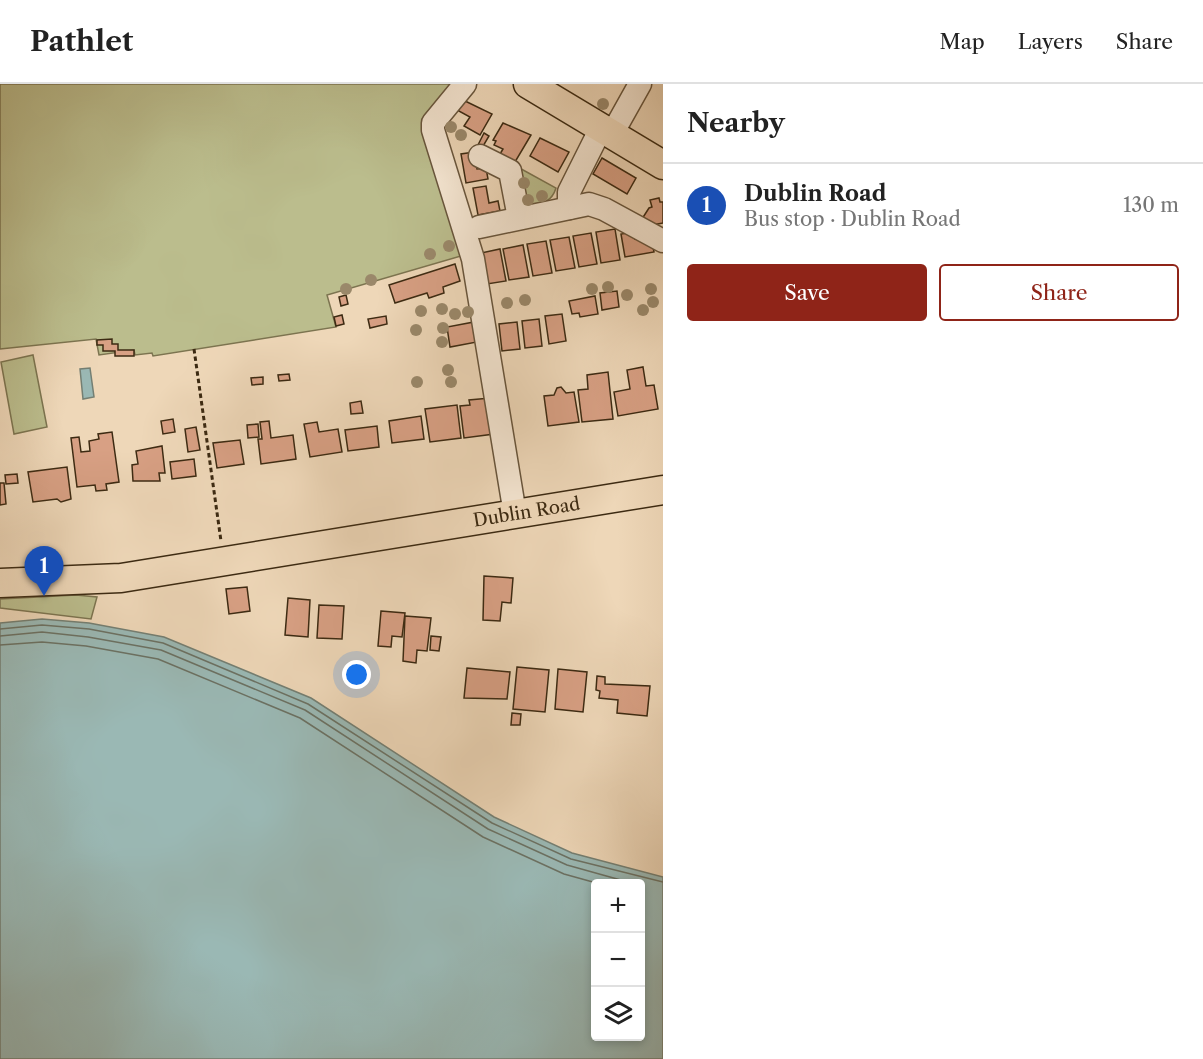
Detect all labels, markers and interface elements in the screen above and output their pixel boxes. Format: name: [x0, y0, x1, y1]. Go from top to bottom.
text: Pathlet: [30, 24, 133, 58]
text: Map: [940, 29, 985, 54]
text: Layers: [1018, 29, 1083, 54]
text: Share: [1116, 29, 1173, 54]
text: Nearby: [687, 107, 785, 139]
text: Dublin Road: [744, 180, 886, 207]
text: 1: [702, 193, 711, 217]
text: 130 m: [1123, 193, 1179, 217]
text: Bus stop · Dublin Road: [744, 207, 961, 231]
button: Save: [687, 264, 927, 321]
button: Share: [939, 264, 1179, 321]
street label: Dublin Road: [471, 493, 582, 532]
pin: 1: [24, 546, 63, 596]
your location: [342, 660, 371, 689]
map controls: [591, 879, 645, 1041]
button: +: [591, 879, 645, 933]
button: −: [591, 933, 645, 987]
button: layers: [591, 987, 645, 1041]

